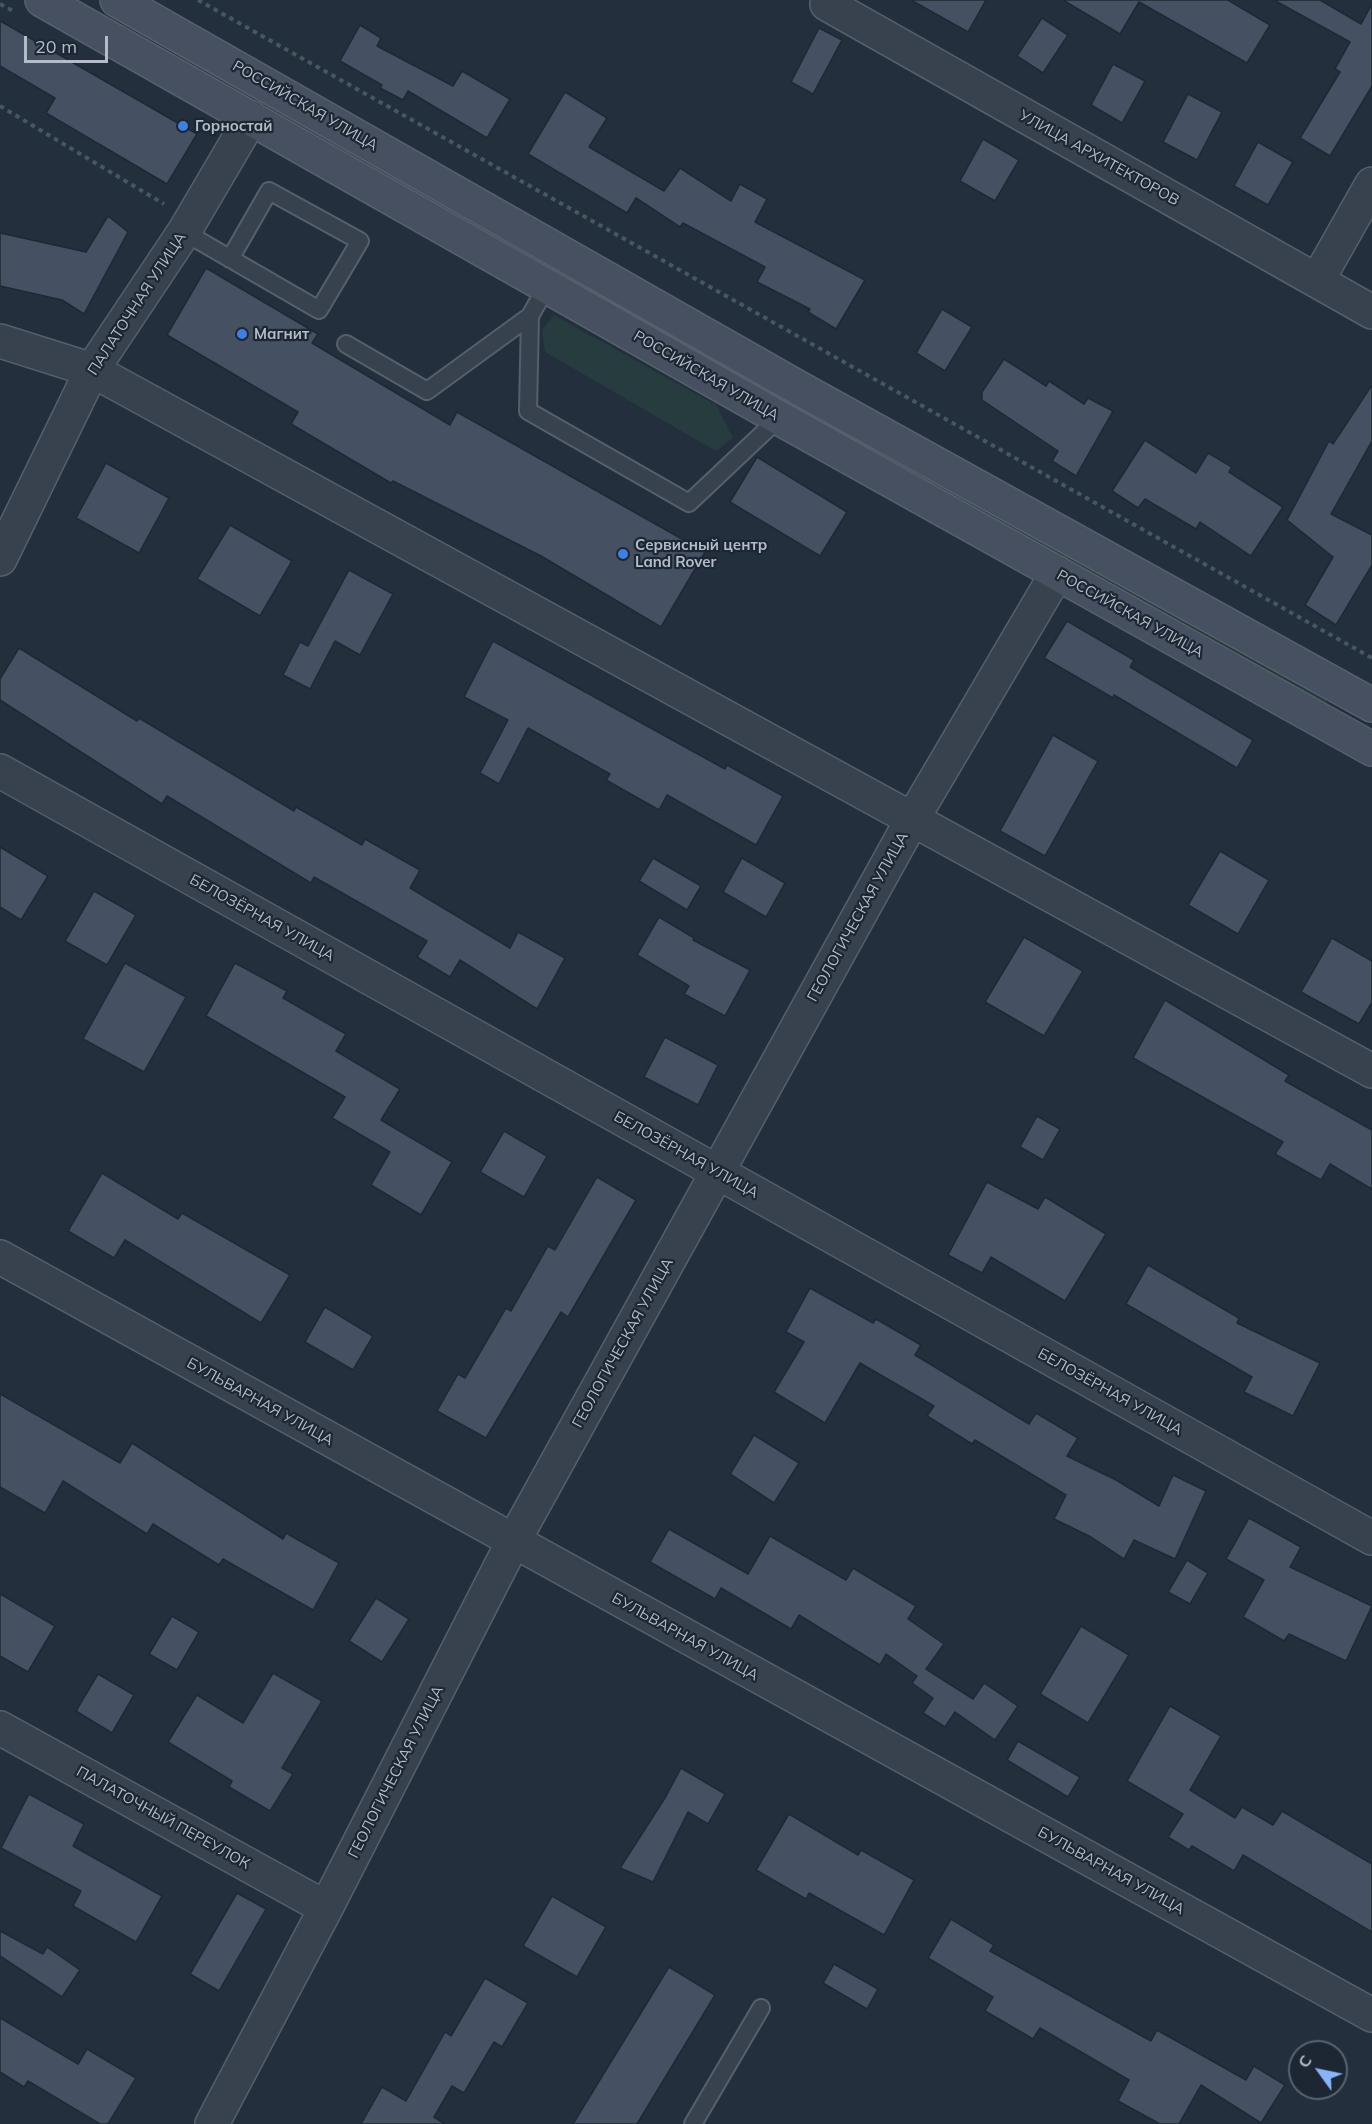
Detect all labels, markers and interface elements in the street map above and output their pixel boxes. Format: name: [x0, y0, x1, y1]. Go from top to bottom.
scale bar: [27, 24, 111, 62]
text: 20 m: [35, 35, 77, 58]
street label: РОССИЙСКАЯ УЛИЦА: [229, 57, 381, 155]
street label: УЛИЦА АРХИТЕКТОРОВ: [1016, 106, 1182, 210]
place label: Горностай: [195, 117, 273, 135]
marker: Горностай: [176, 119, 190, 133]
street label: ПАЛАТОЧНАЯ УЛИЦА: [84, 229, 190, 379]
place label: Магнит: [254, 325, 309, 343]
marker: Магнит: [235, 327, 249, 341]
street label: РОССИЙСКАЯ УЛИЦА: [630, 327, 782, 425]
place label: Сервисный центр Land Rover: [635, 536, 767, 571]
marker: Сервисный центр Land Rover: [616, 547, 630, 561]
street label: РОССИЙСКАЯ УЛИЦА: [1054, 566, 1206, 662]
street label: ГЕОЛОГИЧЕСКАЯ УЛИЦА: [804, 829, 912, 1005]
street label: БЕЛОЗЁРНАЯ УЛИЦА: [186, 871, 338, 965]
street label: БЕЛОЗЁРНАЯ УЛИЦА: [610, 1108, 762, 1202]
street label: ГЕОЛОГИЧЕСКАЯ УЛИЦА: [569, 1255, 677, 1431]
street label: БЕЛОЗЁРНАЯ УЛИЦА: [1034, 1345, 1186, 1439]
street label: БУЛЬВАРНАЯ УЛИЦА: [184, 1354, 336, 1450]
street label: БУЛЬВАРНАЯ УЛИЦА: [609, 1589, 761, 1685]
street label: ГЕОЛОГИЧЕСКАЯ УЛИЦА: [345, 1683, 447, 1861]
street label: ПАЛАТОЧНЫЙ ПЕРЕУЛОК: [73, 1763, 253, 1873]
street label: БУЛЬВАРНАЯ УЛИЦА: [1035, 1823, 1187, 1919]
north arrow: [1288, 2040, 1348, 2100]
text: С: [1293, 2051, 1316, 2071]

